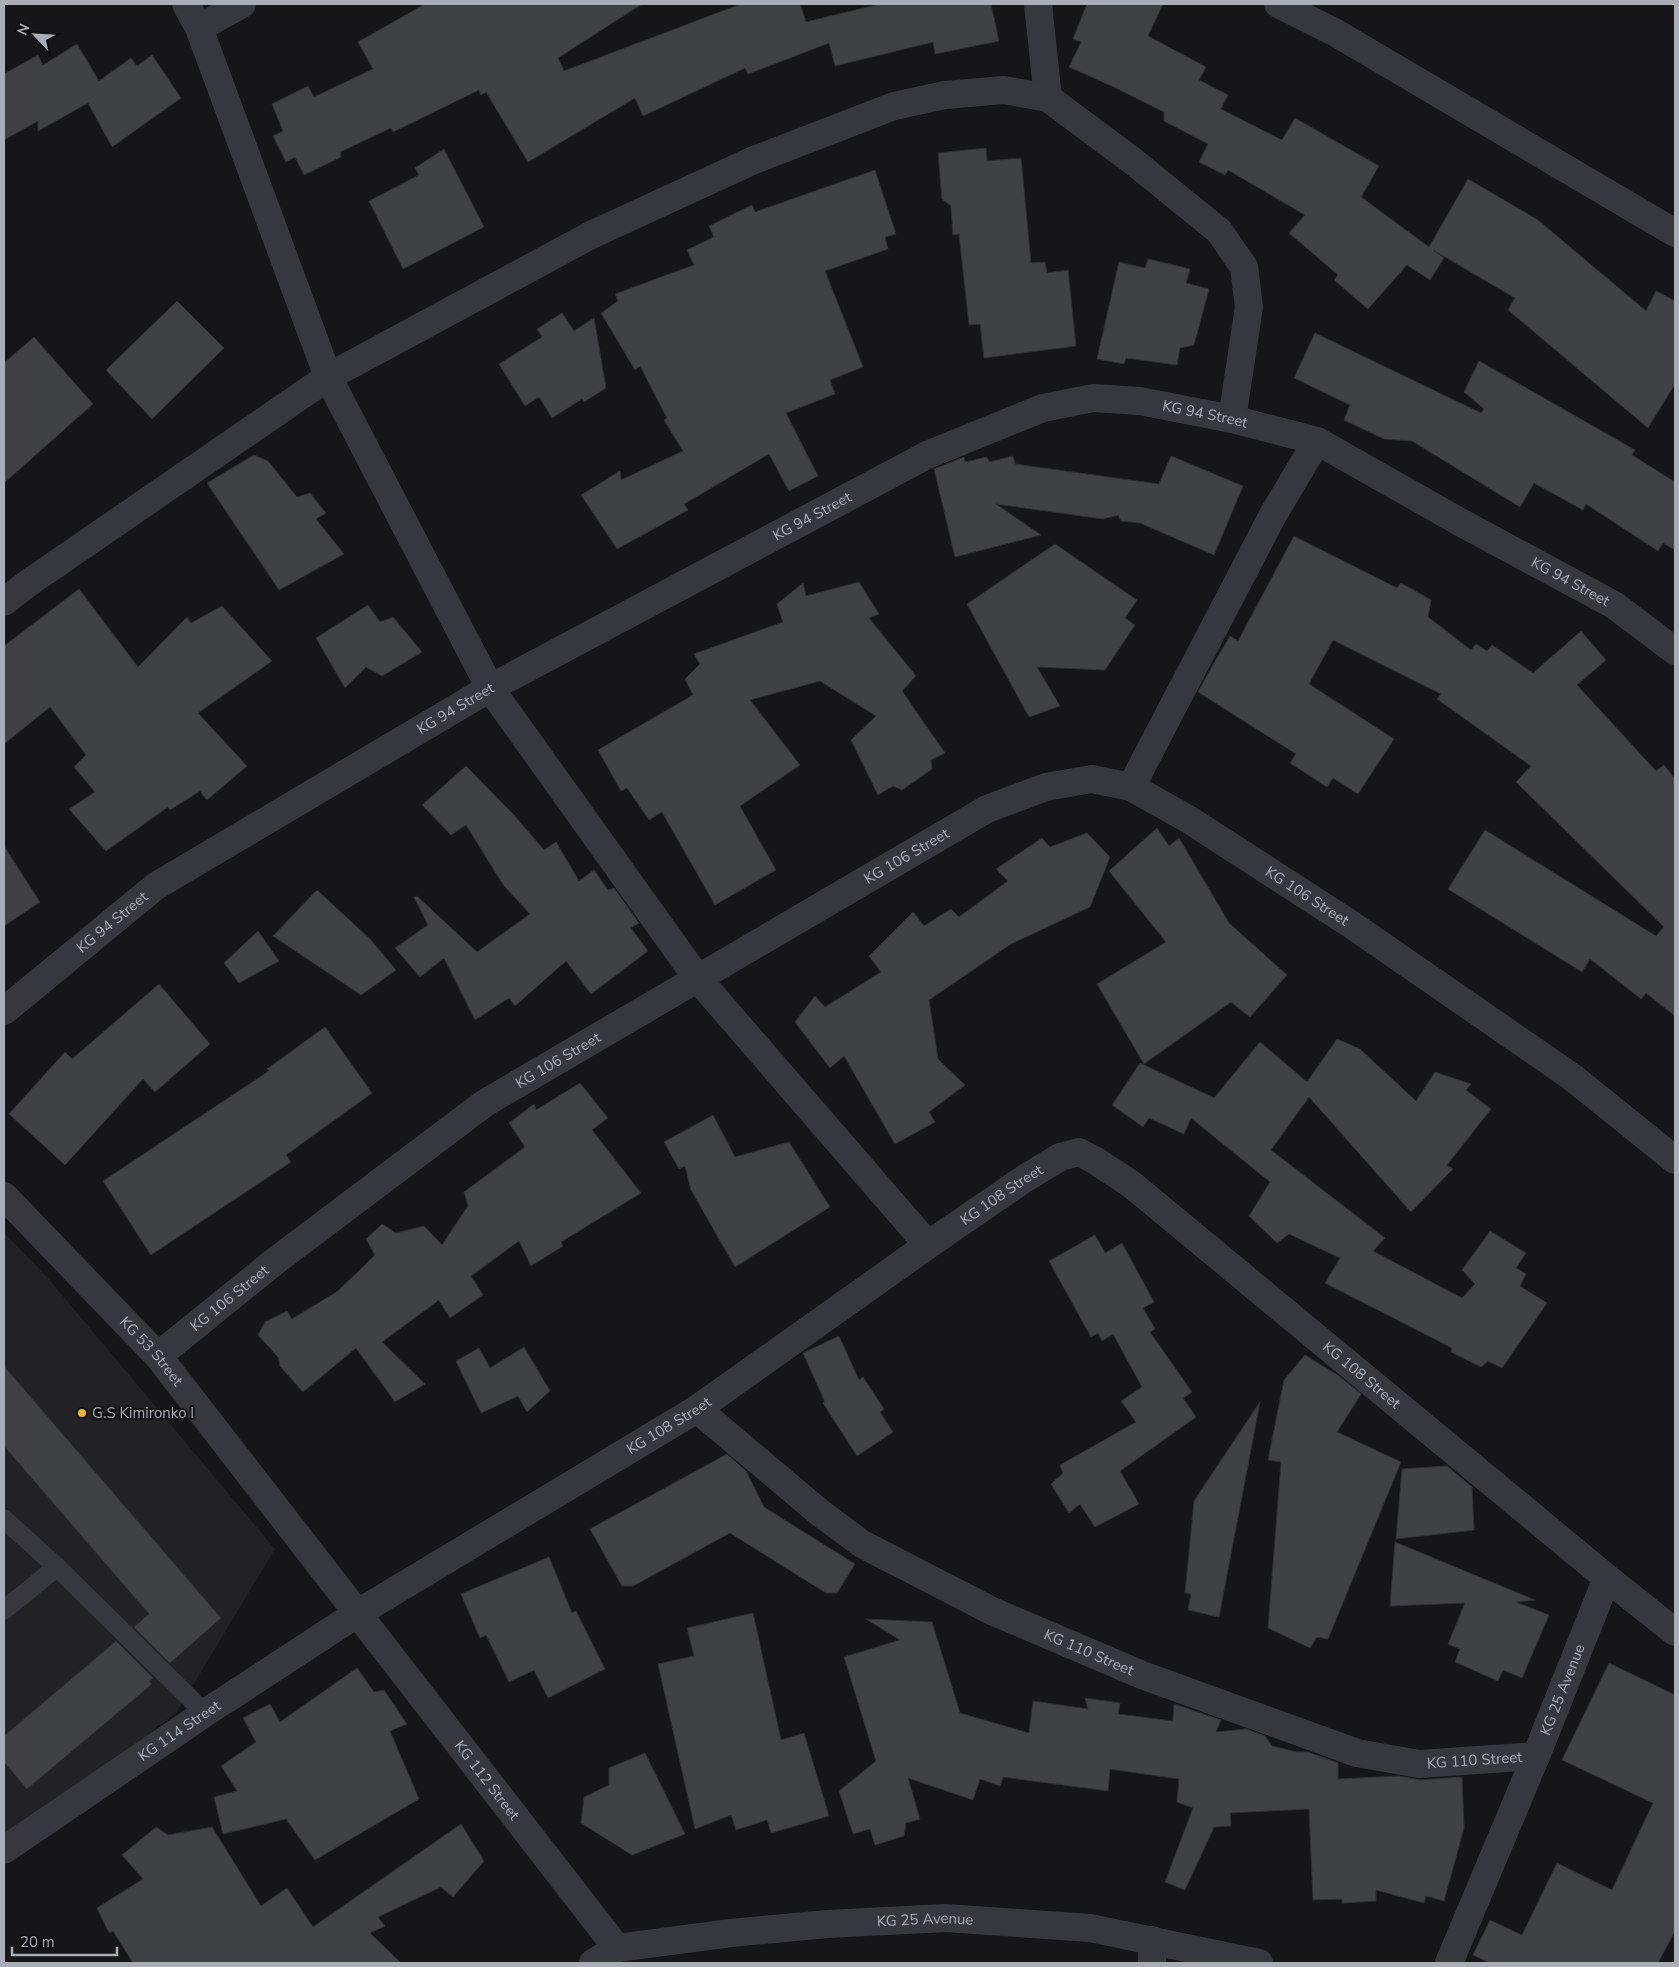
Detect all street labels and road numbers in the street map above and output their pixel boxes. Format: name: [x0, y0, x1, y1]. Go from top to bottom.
street label: KG 94 Street: [1161, 396, 1251, 433]
street label: KG 94 Street: [769, 487, 856, 545]
street label: KG 94 Street: [1528, 552, 1614, 611]
street label: KG 94 Street: [413, 677, 498, 739]
street label: KG 106 Street: [860, 823, 953, 889]
street label: KG 106 Street: [1262, 862, 1353, 931]
street label: KG 94 Street: [72, 886, 152, 957]
street label: KG 106 Street: [512, 1027, 605, 1093]
street label: KG 108 Street: [956, 1159, 1047, 1230]
street label: KG 106 Street: [186, 1260, 273, 1336]
street label: KG 53 Street: [115, 1312, 188, 1391]
street label: KG 108 Street: [1319, 1337, 1406, 1414]
street label: KG 108 Street: [623, 1392, 716, 1459]
street label: KG 110 Street: [1041, 1624, 1138, 1681]
street label: KG 25 Avenue: [1535, 1641, 1590, 1738]
street label: KG 114 Street: [134, 1695, 225, 1766]
street label: KG 112 Street: [450, 1736, 525, 1825]
street label: KG 110 Street: [1426, 1747, 1524, 1773]
street label: KG 25 Avenue: [876, 1908, 974, 1931]

